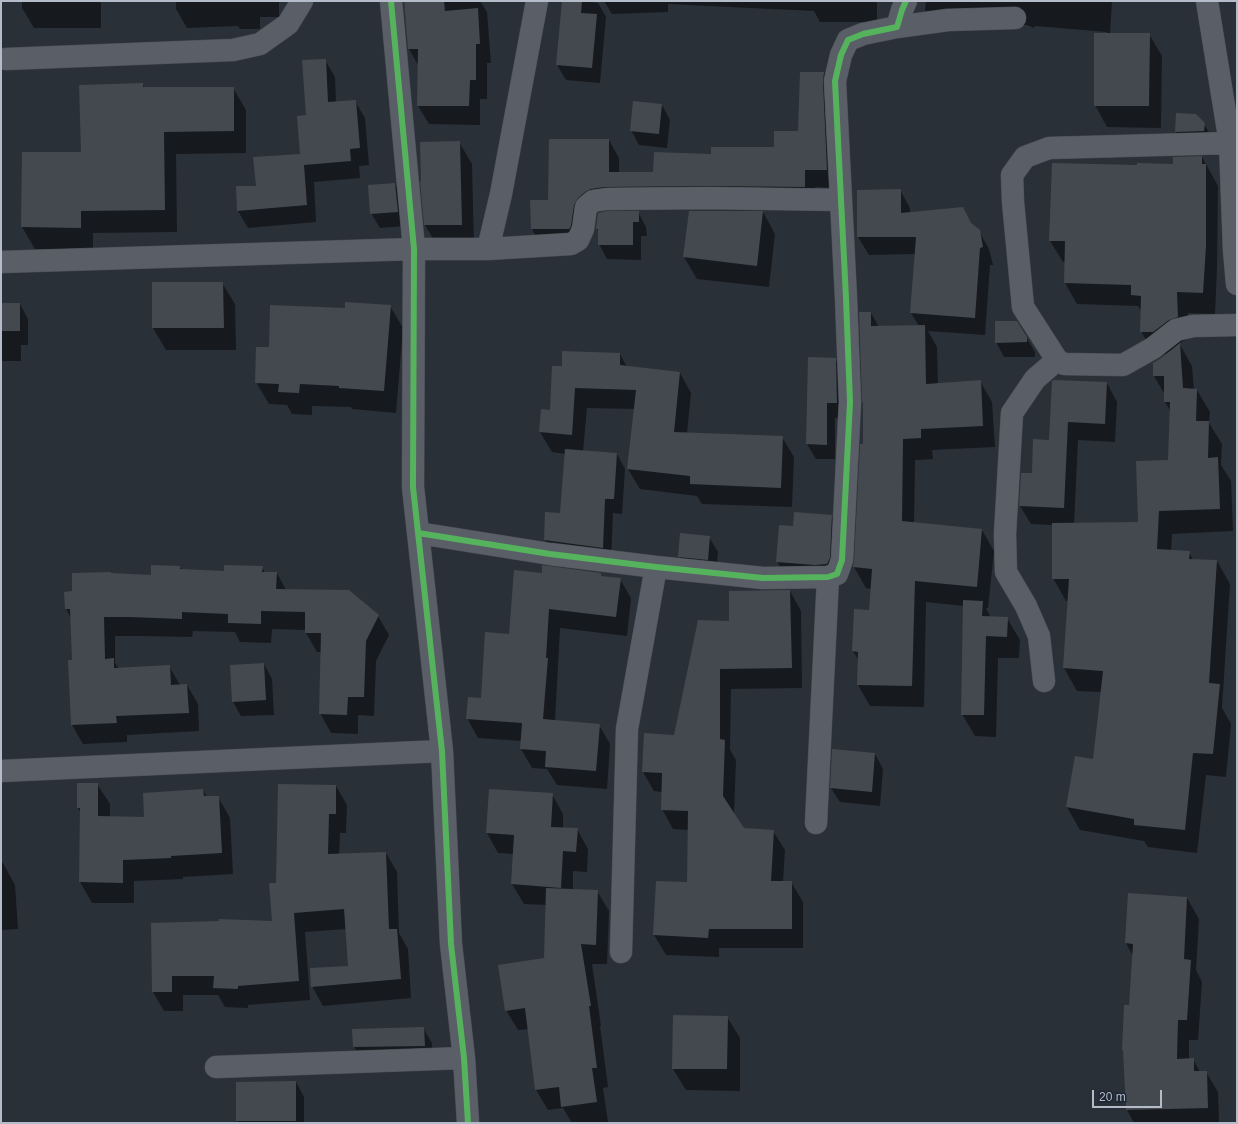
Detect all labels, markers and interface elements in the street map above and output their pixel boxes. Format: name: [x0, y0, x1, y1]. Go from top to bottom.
scale bar: [1094, 1082, 1164, 1108]
text: 20 m: [1099, 1090, 1126, 1104]

